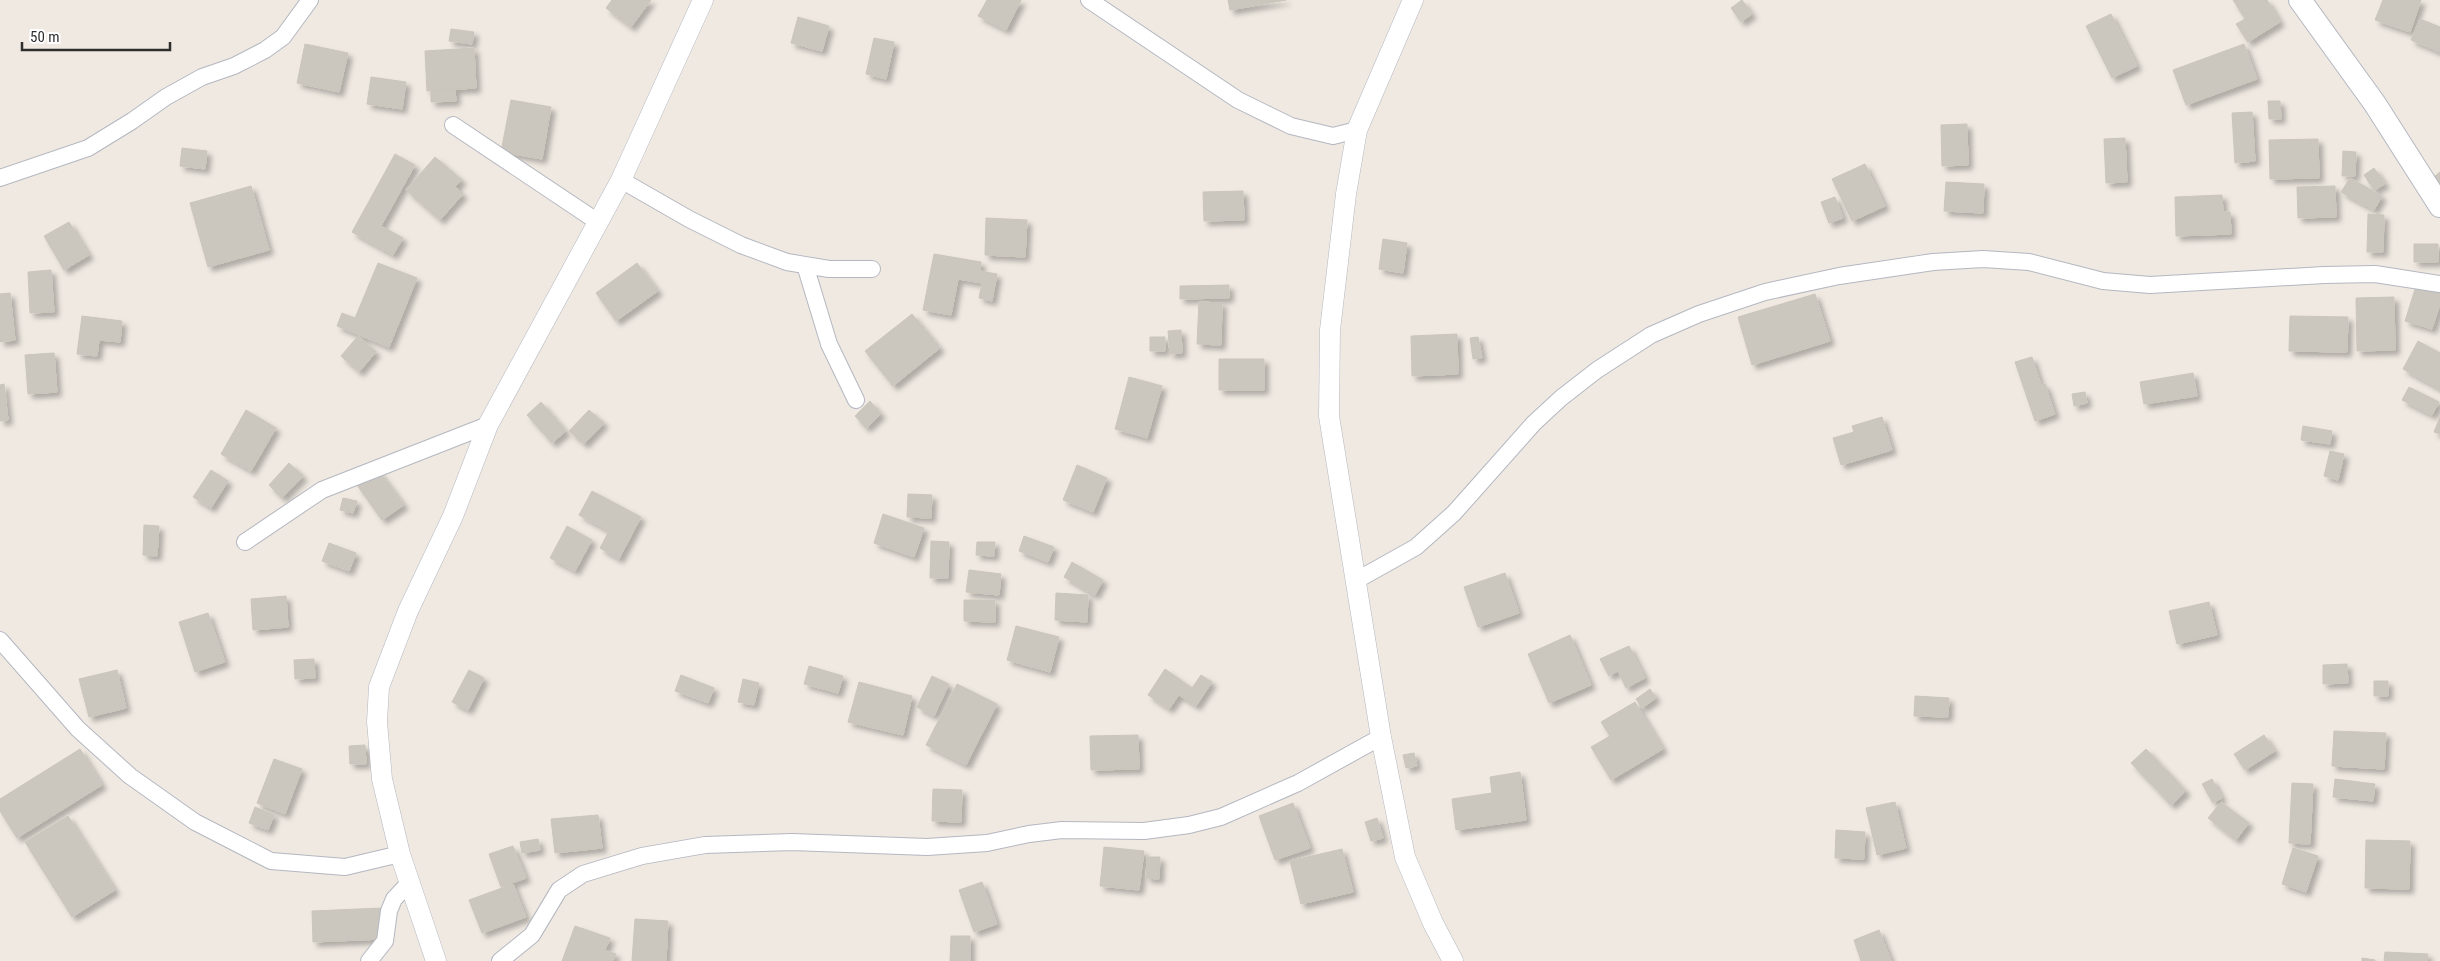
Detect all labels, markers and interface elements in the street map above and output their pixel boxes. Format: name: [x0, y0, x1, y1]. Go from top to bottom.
scale bar: [22, 20, 170, 52]
text: 50 m: [30, 28, 60, 46]

